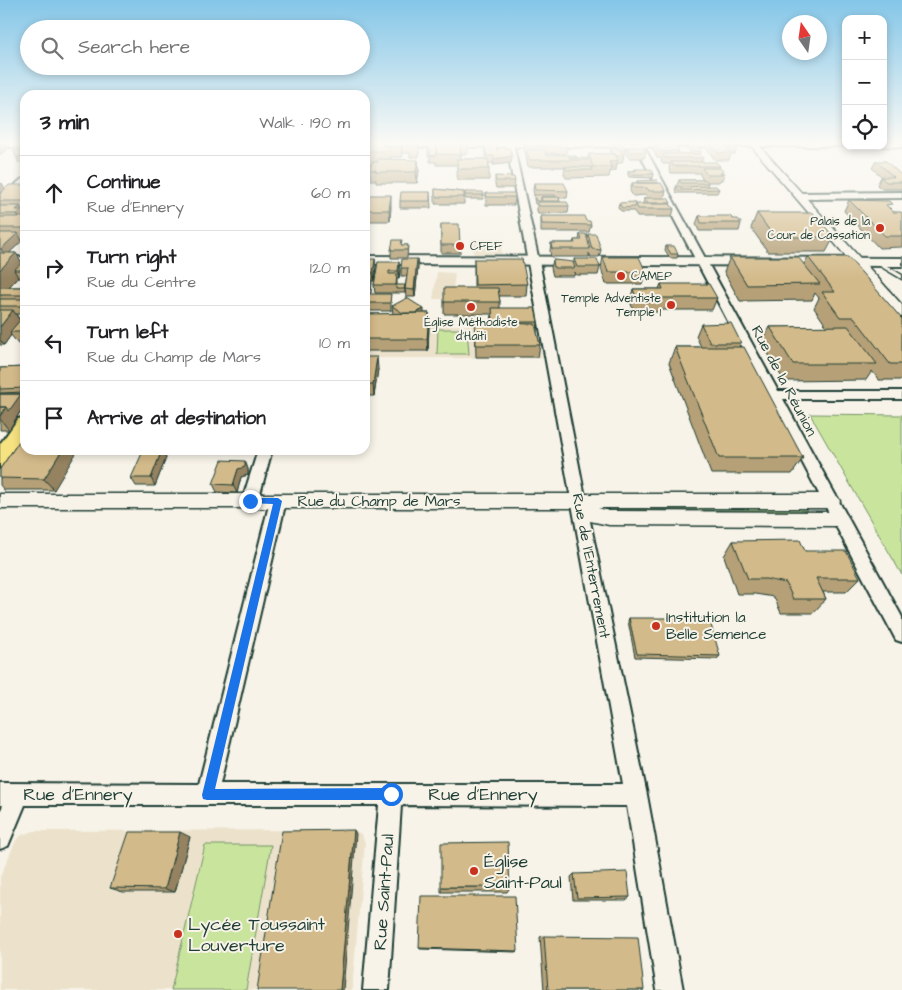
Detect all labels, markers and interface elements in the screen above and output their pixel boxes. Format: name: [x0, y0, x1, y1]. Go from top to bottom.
north arrow: [782, 15, 827, 60]
map controls: [842, 15, 887, 150]
button: +: [842, 15, 887, 60]
search box: [20, 20, 370, 75]
icon: search: [38, 34, 66, 62]
text: Search here: [78, 34, 190, 61]
button: −: [842, 60, 887, 105]
button: locate: [842, 105, 887, 150]
text: 3 min: [40, 108, 89, 137]
text: Walk · 190 m: [259, 112, 350, 134]
text: Continue: [87, 169, 161, 196]
icon: ahead: [40, 179, 68, 207]
text: 60 m: [311, 182, 350, 204]
text: Rue d'Ennery: [87, 196, 184, 218]
place label: Palais de la Cour de Cassation: [768, 213, 870, 244]
marker: Palais de la Cour de Cassation: [874, 222, 886, 234]
place label: CFEF: [470, 238, 503, 255]
marker: CFEF: [454, 240, 466, 252]
text: Turn right: [87, 244, 176, 271]
icon: right: [40, 254, 68, 282]
text: 120 m: [310, 257, 350, 279]
place label: CAMEP: [631, 268, 672, 285]
marker: CAMEP: [615, 270, 627, 282]
text: Rue du Centre: [87, 271, 196, 293]
place label: Temple Adventiste Temple 1: [561, 290, 662, 321]
marker: Temple Adventiste Temple 1: [665, 299, 677, 311]
marker: Église Méthodiste d'Haïti: [465, 301, 477, 313]
place label: Église Méthodiste d'Haïti: [424, 314, 518, 345]
text: Turn left: [87, 319, 168, 346]
street label: Rue de la Réunion: [746, 322, 822, 440]
icon: left: [40, 329, 68, 357]
text: 10 m: [319, 332, 350, 354]
text: Rue du Champ de Mars: [87, 346, 261, 368]
icon: arrive: [40, 404, 68, 432]
text: Arrive at destination: [87, 405, 266, 432]
route end: [239, 490, 262, 513]
street label: Rue du Champ de Mars: [297, 491, 461, 512]
street label: Rue de l'Enterrement: [567, 492, 615, 640]
place label: Institution la Belle Semence: [666, 607, 766, 645]
marker: Institution la Belle Semence: [650, 620, 662, 632]
street label: Rue d'Ennery: [23, 782, 133, 808]
street label: Rue d'Ennery: [428, 782, 538, 808]
route start: [380, 783, 403, 806]
street label: Rue Saint-Paul: [367, 833, 401, 951]
place label: Église Saint-Paul: [484, 849, 562, 895]
marker: Église Saint-Paul: [468, 865, 480, 877]
place label: Lycée Toussaint Louverture: [188, 912, 326, 958]
marker: Lycée Toussaint Louverture: [172, 928, 184, 940]

